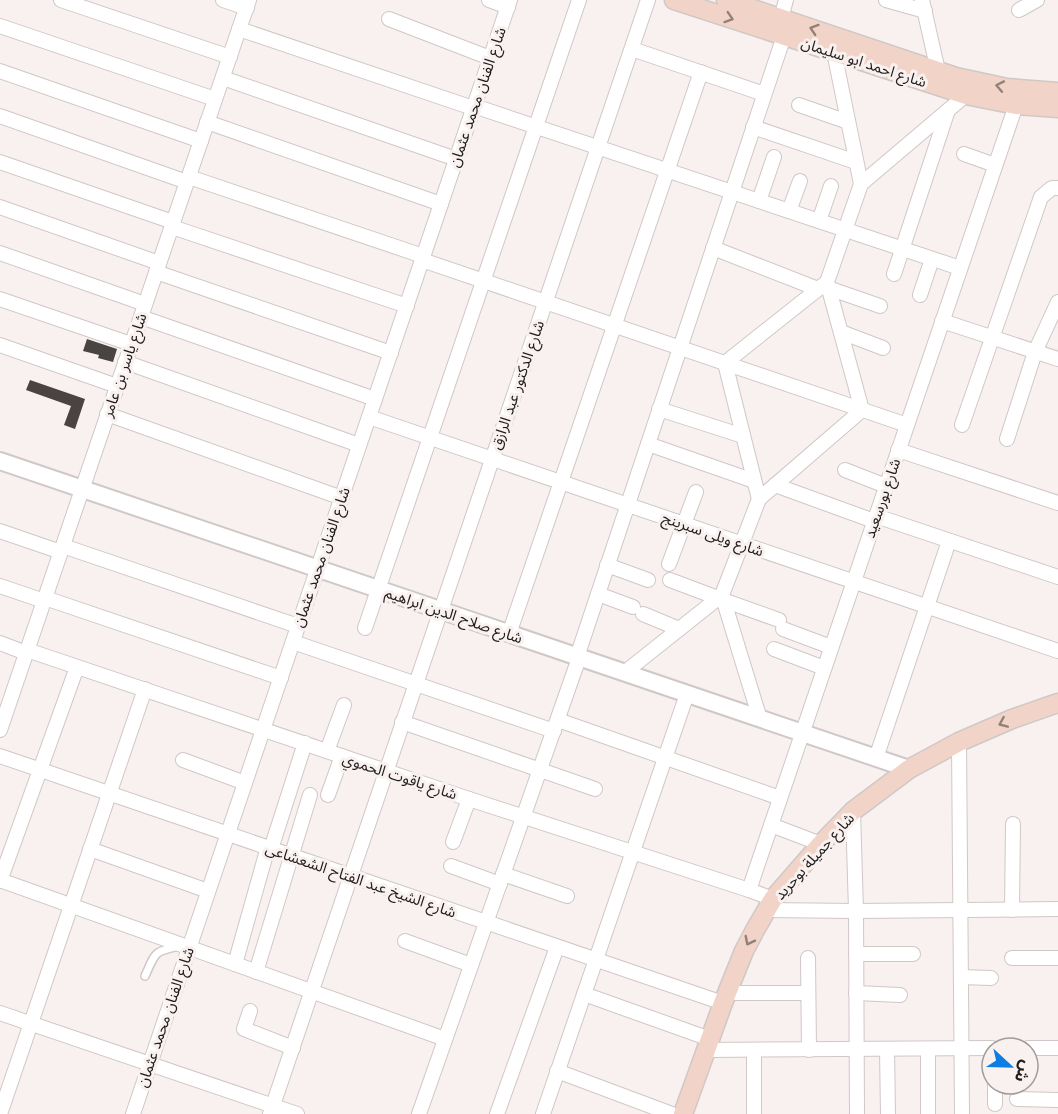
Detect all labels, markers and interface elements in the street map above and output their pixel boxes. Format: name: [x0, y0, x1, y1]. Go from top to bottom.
one-way arrow: [723, 11, 734, 23]
one-way arrow: [809, 24, 820, 36]
street label: شارع الفنان محمد عثمان: [445, 25, 513, 171]
street label: شارع احمد ابو سليمان: [798, 34, 929, 94]
one-way arrow: [995, 80, 1005, 93]
street label: شارع ياسر بن عامر: [98, 310, 154, 422]
street label: شارع الدكتور عبد الرازق: [487, 318, 551, 453]
street label: شارع بورسعيد: [860, 456, 907, 541]
street label: شارع الفنان محمد عثمان: [289, 485, 357, 631]
street label: شارع ويلى سبرينج: [659, 509, 766, 563]
street label: شارع صلاح الدين ابراهيم: [382, 584, 525, 650]
one-way arrow: [999, 716, 1010, 728]
street label: شارع ياقوت الحموي: [339, 749, 460, 806]
street label: شارع جميلة بوحريد: [771, 809, 860, 905]
street label: شارع الشيخ عبد الفتاح الشعشاعى: [262, 839, 459, 925]
one-way arrow: [745, 935, 756, 945]
street label: شارع الفنان محمد عثمان: [133, 945, 201, 1091]
north arrow: [980, 1036, 1040, 1096]
text: ش: [1011, 1058, 1035, 1085]

